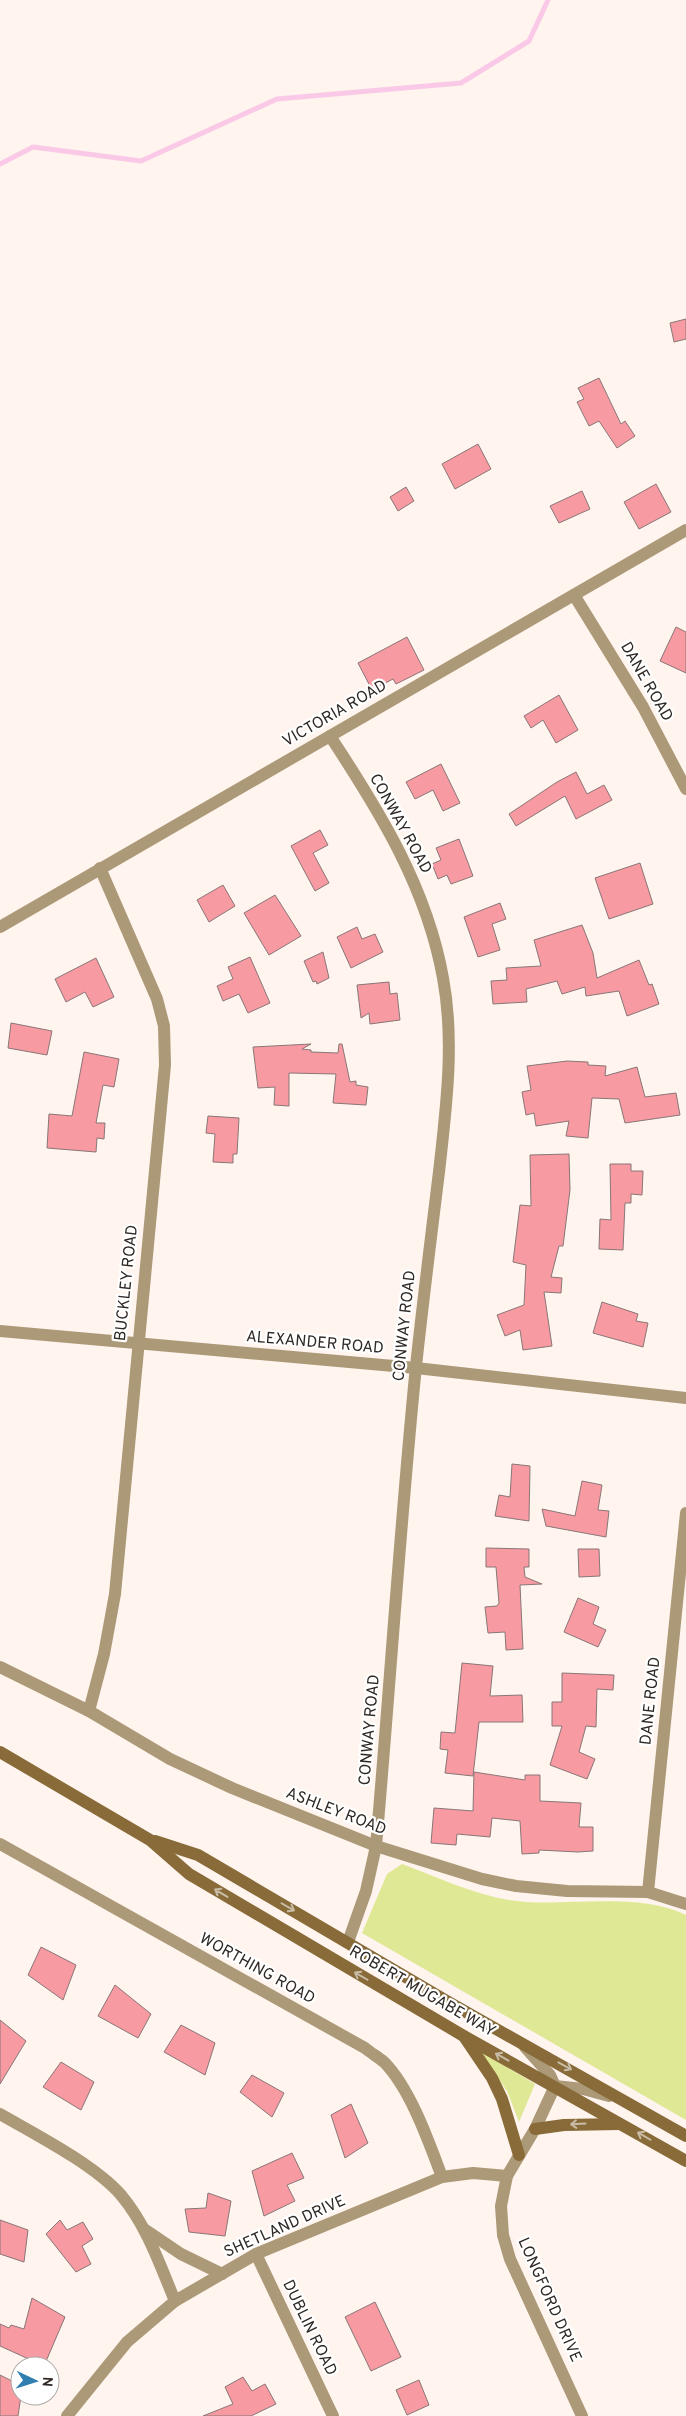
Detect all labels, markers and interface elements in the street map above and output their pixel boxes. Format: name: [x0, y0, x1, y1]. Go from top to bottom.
street label: DANE ROAD: [615, 639, 677, 725]
street label: VICTORIA ROAD: [279, 676, 391, 752]
street label: CONWAY ROAD: [364, 770, 436, 878]
street label: BUCKLEY ROAD: [111, 1224, 143, 1342]
street label: CONWAY ROAD: [389, 1270, 421, 1382]
street label: ALEXANDER ROAD: [245, 1327, 385, 1359]
street label: DANE ROAD: [636, 1656, 666, 1746]
street label: CONWAY ROAD: [355, 1674, 385, 1786]
street label: ASHLEY ROAD: [283, 1784, 389, 1840]
one-way arrow: [215, 1888, 229, 1898]
one-way arrow: [280, 1902, 294, 1912]
street label: WORTHING ROAD: [196, 1929, 318, 2009]
street label: ROBERT MUGABE WAY: [345, 1942, 499, 2042]
one-way arrow: [354, 1971, 369, 1981]
one-way arrow: [495, 2052, 510, 2061]
one-way arrow: [558, 2061, 573, 2071]
one-way arrow: [571, 2119, 587, 2129]
one-way arrow: [637, 2131, 651, 2141]
street label: SHETLAND DRIVE: [221, 2191, 349, 2263]
street label: LONGFORD DRIVE: [513, 2235, 585, 2365]
street label: DUBLIN ROAD: [277, 2277, 341, 2379]
north arrow: [10, 2356, 60, 2406]
text: N: [38, 2376, 55, 2387]

